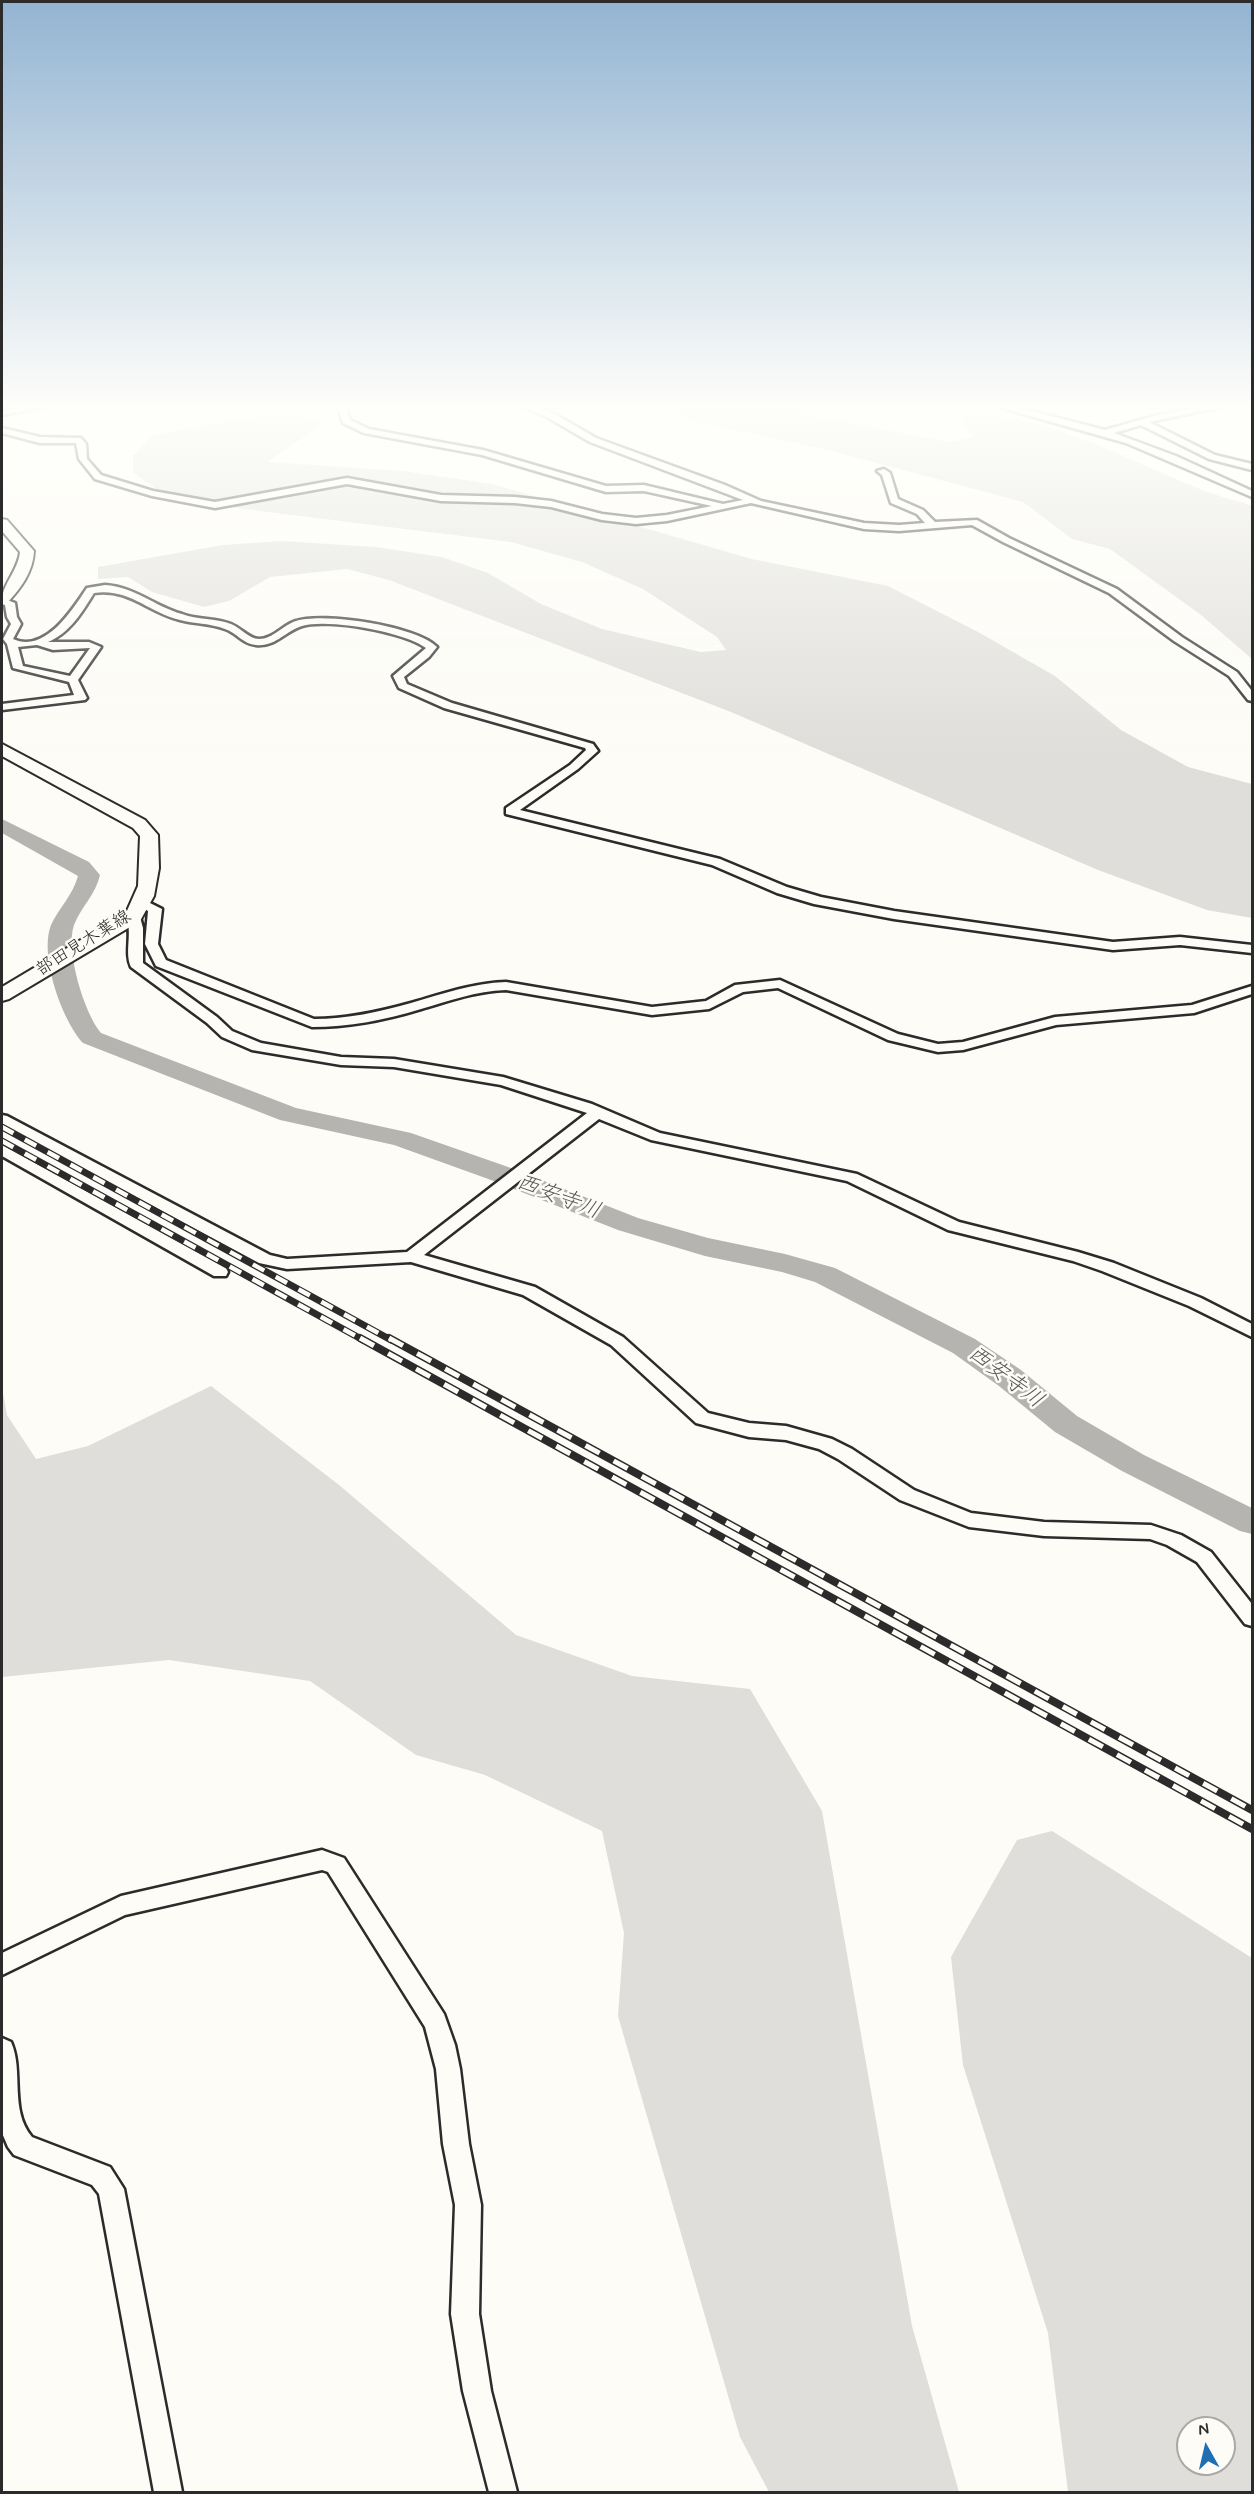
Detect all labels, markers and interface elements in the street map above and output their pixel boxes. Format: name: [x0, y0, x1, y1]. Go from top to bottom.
street label: 部田見木葉線: [32, 906, 136, 982]
water label: 西安寺川: [512, 1170, 604, 1226]
water label: 西安寺川: [962, 1341, 1048, 1415]
north arrow: [1176, 2416, 1236, 2476]
text: N: [1197, 2419, 1210, 2441]

